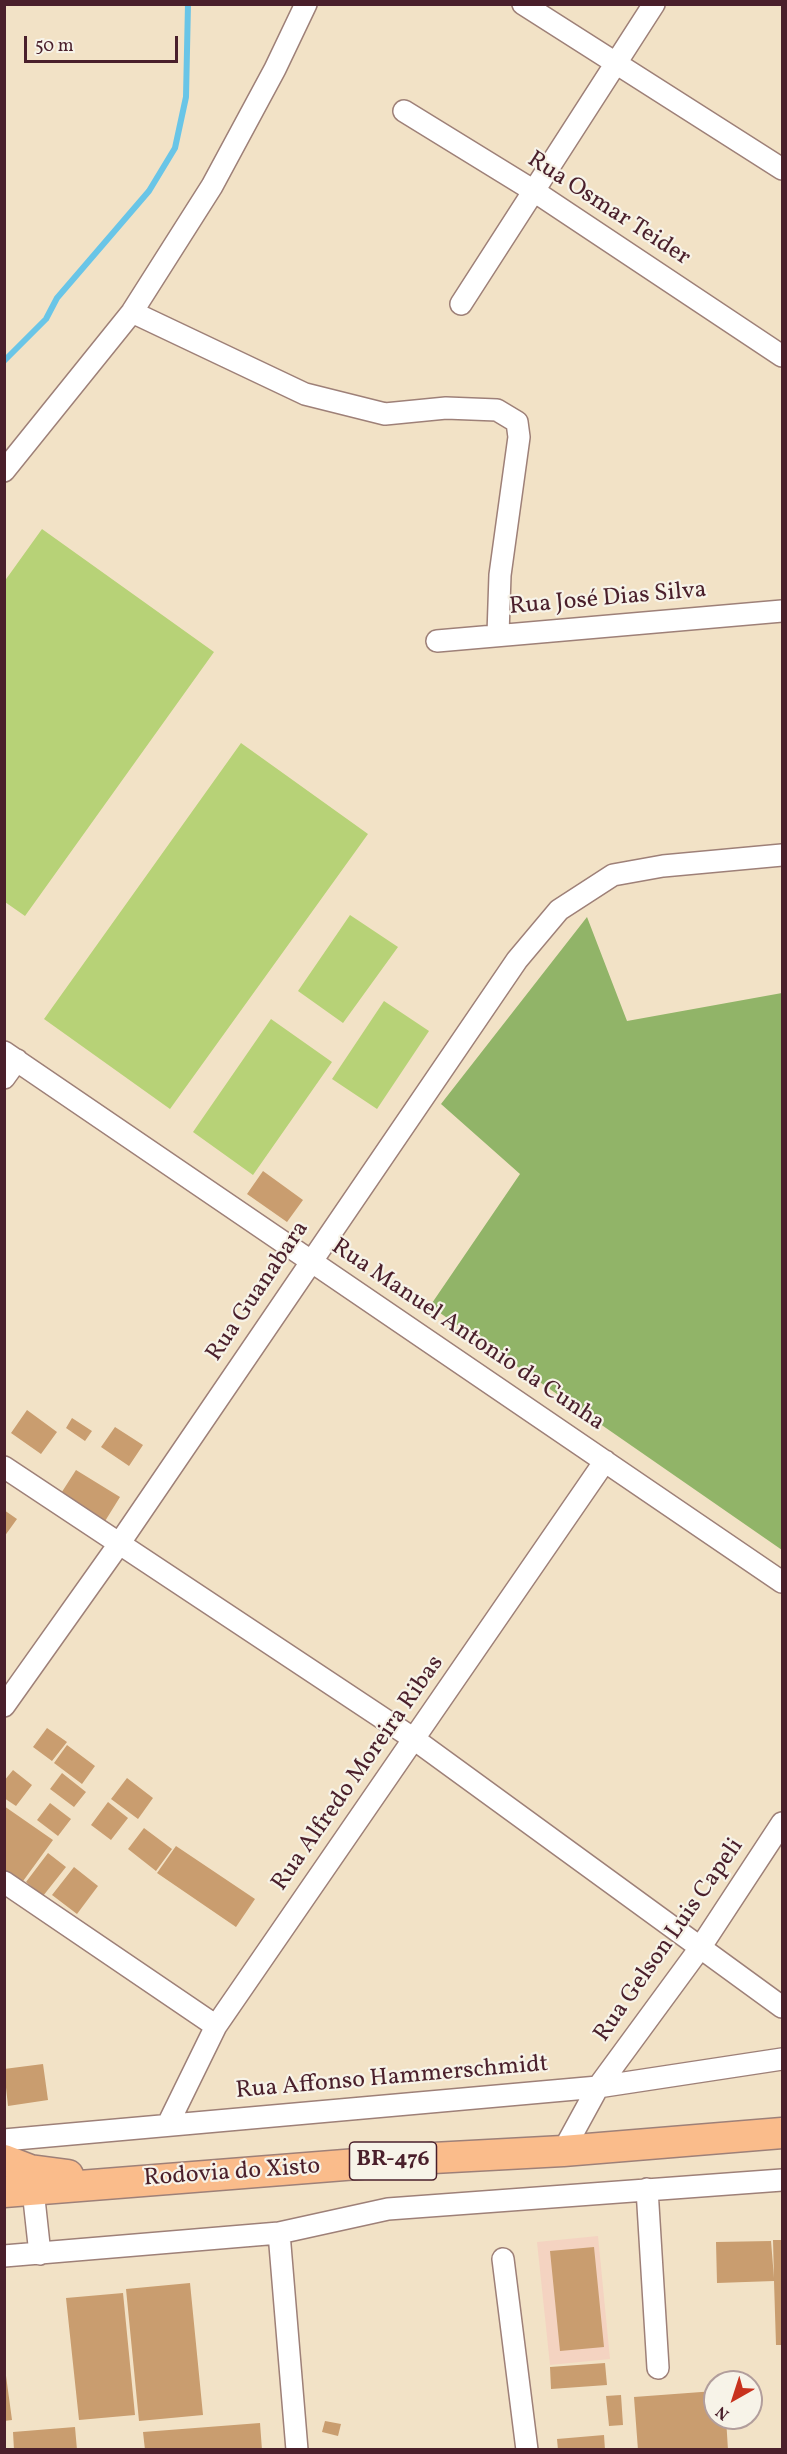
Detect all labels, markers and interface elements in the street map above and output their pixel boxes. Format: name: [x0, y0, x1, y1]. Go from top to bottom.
scale bar: [27, 24, 182, 62]
text: 50 m: [35, 34, 74, 59]
street label: Rua Osmar Teider: [521, 147, 695, 273]
street label: Rua José Dias Silva: [508, 577, 708, 623]
street label: Rua Guanabara: [201, 1216, 317, 1368]
street label: Rua Manuel Antonio da Cunha: [325, 1234, 609, 1438]
street label: Rua Alfredo Moreira Ribas: [267, 1651, 451, 1897]
street label: Rua Gelson Luis Capeli: [589, 1834, 751, 2048]
street label: Rua Affonso Hammerschmidt: [235, 2051, 549, 2107]
road number: BR-476: [350, 2142, 436, 2180]
street label: Rodovia do Xisto: [143, 2153, 321, 2195]
north arrow: [703, 2370, 763, 2430]
text: N: [711, 2400, 734, 2425]

